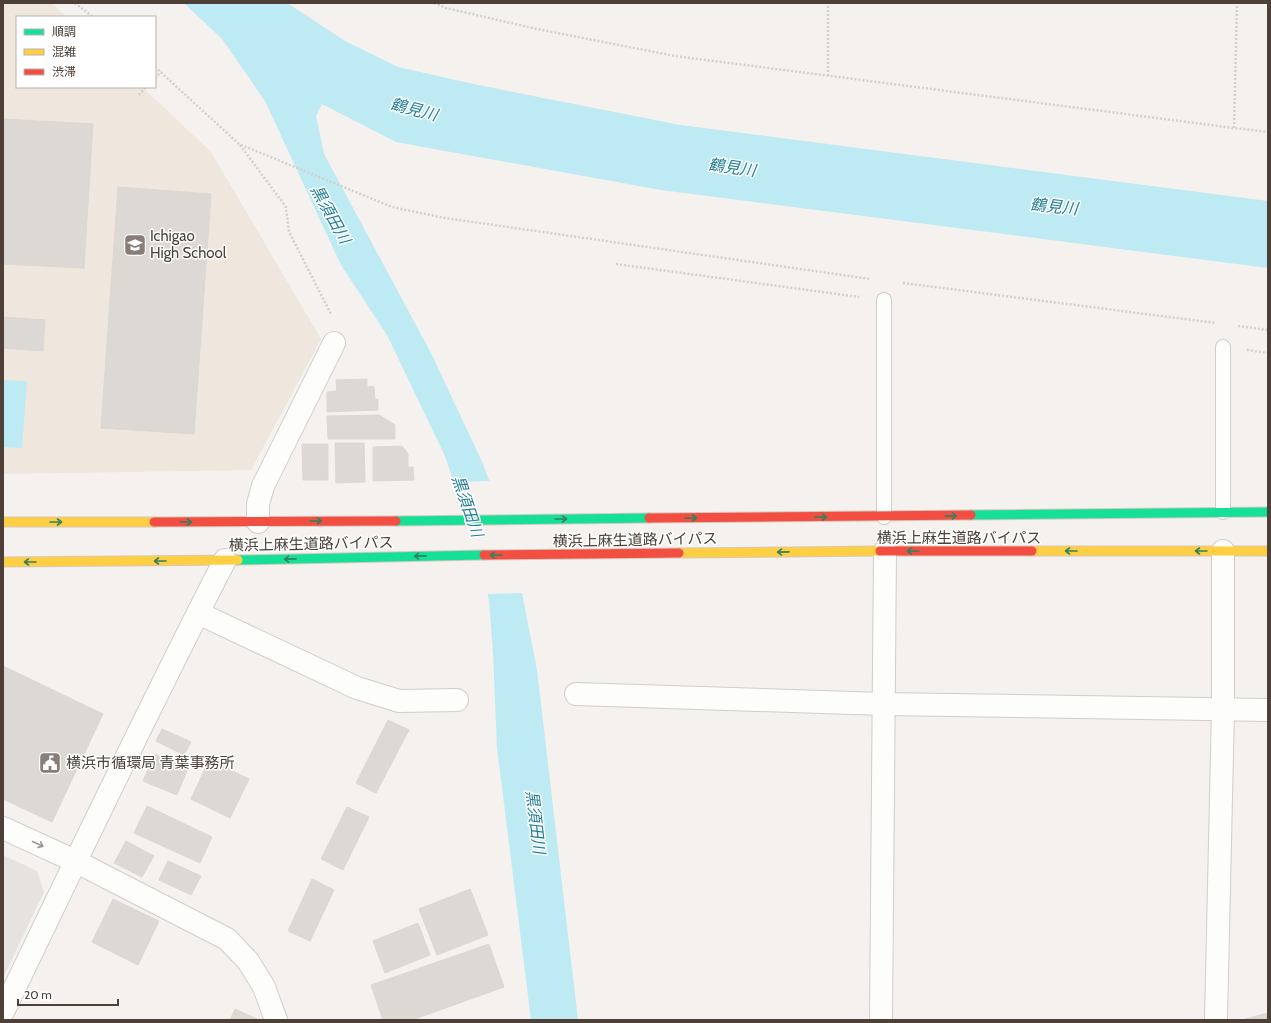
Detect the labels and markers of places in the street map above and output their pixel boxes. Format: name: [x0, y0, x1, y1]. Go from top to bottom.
place label: Ichigao High School: [150, 227, 227, 262]
school or university icon: Ichigao High School: [122, 232, 148, 258]
public building icon: 横浜市循環局 青葉事務所: [37, 750, 63, 776]
place label: 横浜市循環局 青葉事務所: [66, 754, 234, 772]

